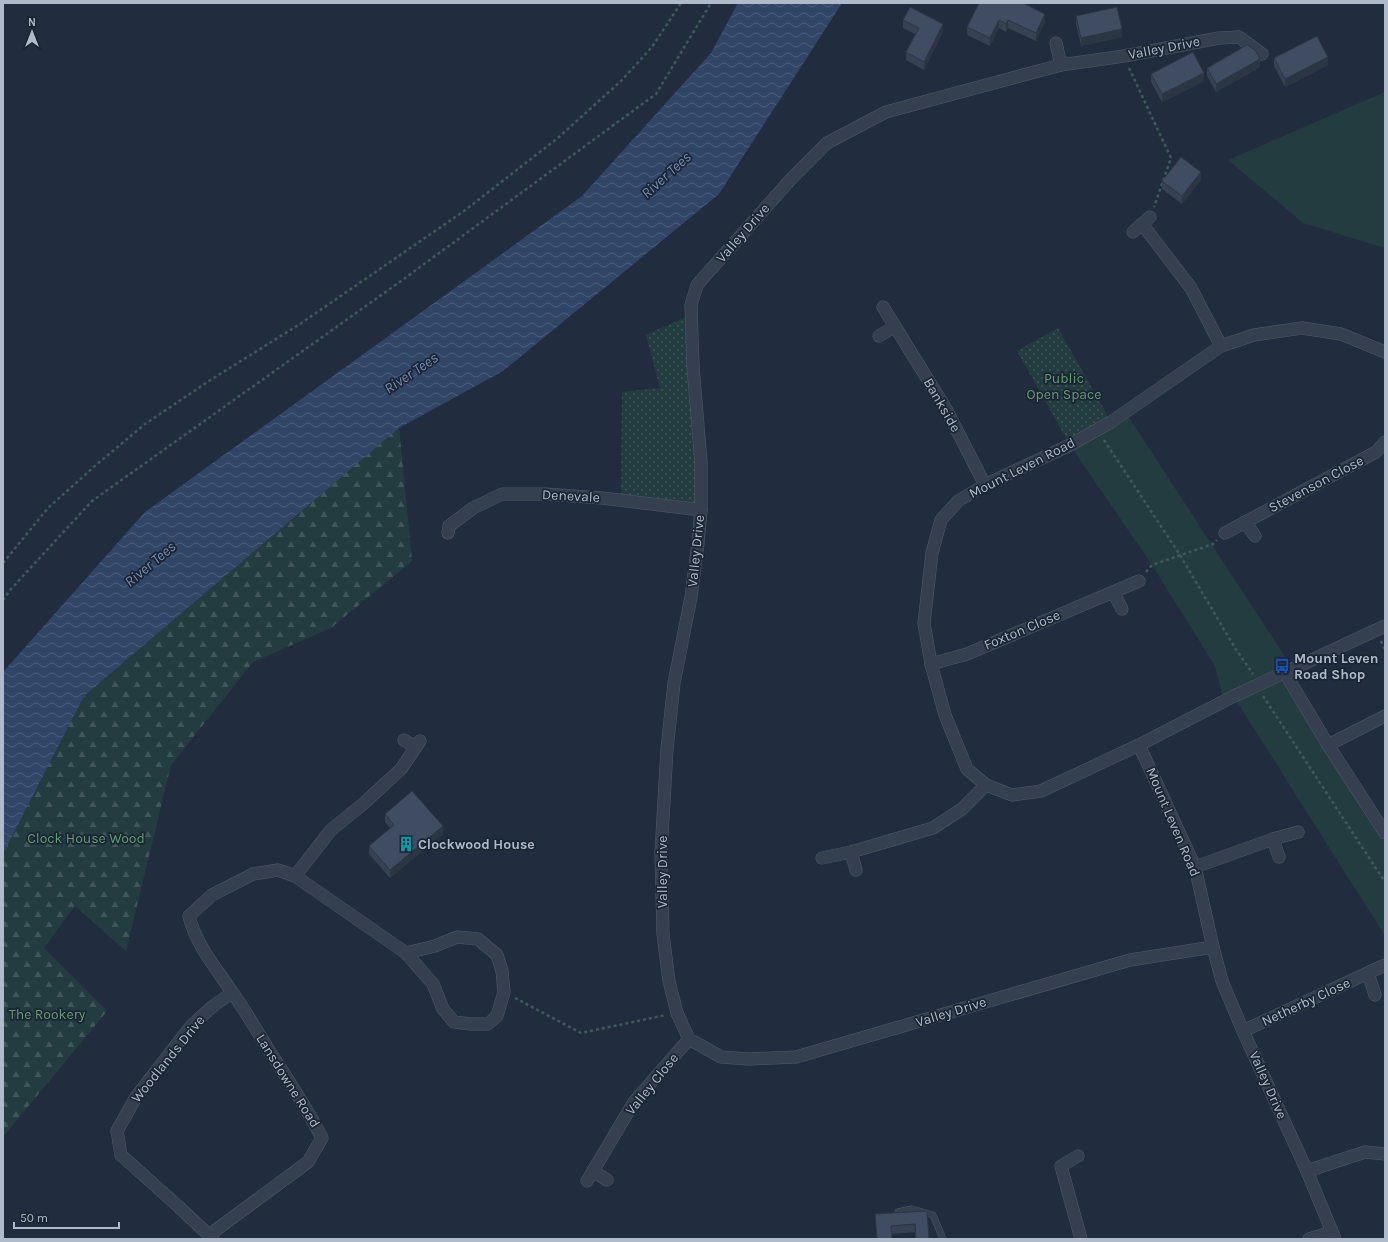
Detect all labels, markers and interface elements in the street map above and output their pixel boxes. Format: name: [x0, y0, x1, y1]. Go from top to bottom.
north arrow: [12, 12, 52, 52]
text: N: [28, 16, 36, 29]
street label: Valley Drive: [1127, 33, 1201, 63]
water label: River Tees: [637, 148, 695, 202]
street label: Valley Drive: [713, 200, 773, 266]
water label: River Tees: [381, 348, 441, 398]
park label: Public Open Space: [1027, 370, 1101, 403]
street label: Bankside: [920, 375, 964, 435]
street label: Mount Leven Road: [966, 434, 1078, 502]
street label: Stevenson Close: [1266, 452, 1366, 516]
street label: Denevale: [542, 486, 600, 506]
street label: Valley Drive: [684, 514, 708, 588]
water label: River Tees: [121, 537, 179, 591]
street label: Foxton Close: [981, 606, 1063, 654]
place label: Mount Leven Road Shop: [1294, 650, 1378, 683]
bus stop icon: Mount Leven Road Shop: [1273, 657, 1291, 675]
street label: Mount Leven Road: [1142, 765, 1204, 879]
park label: Clock House Wood: [27, 830, 145, 847]
building icon: Clockwood House: [397, 835, 415, 853]
place label: Clockwood House: [418, 836, 535, 853]
street label: Valley Drive: [654, 836, 671, 908]
street label: Netherby Close: [1259, 974, 1353, 1030]
street label: Valley Drive: [914, 993, 988, 1031]
park label: The Rookery: [9, 1006, 86, 1023]
street label: Woodlands Drive: [128, 1012, 208, 1106]
street label: Lansdowne Road: [252, 1031, 324, 1131]
street label: Valley Drive: [1245, 1048, 1291, 1122]
street label: Valley Close: [622, 1050, 682, 1118]
scale bar: [14, 1204, 119, 1230]
text: 50 m: [20, 1211, 48, 1225]

